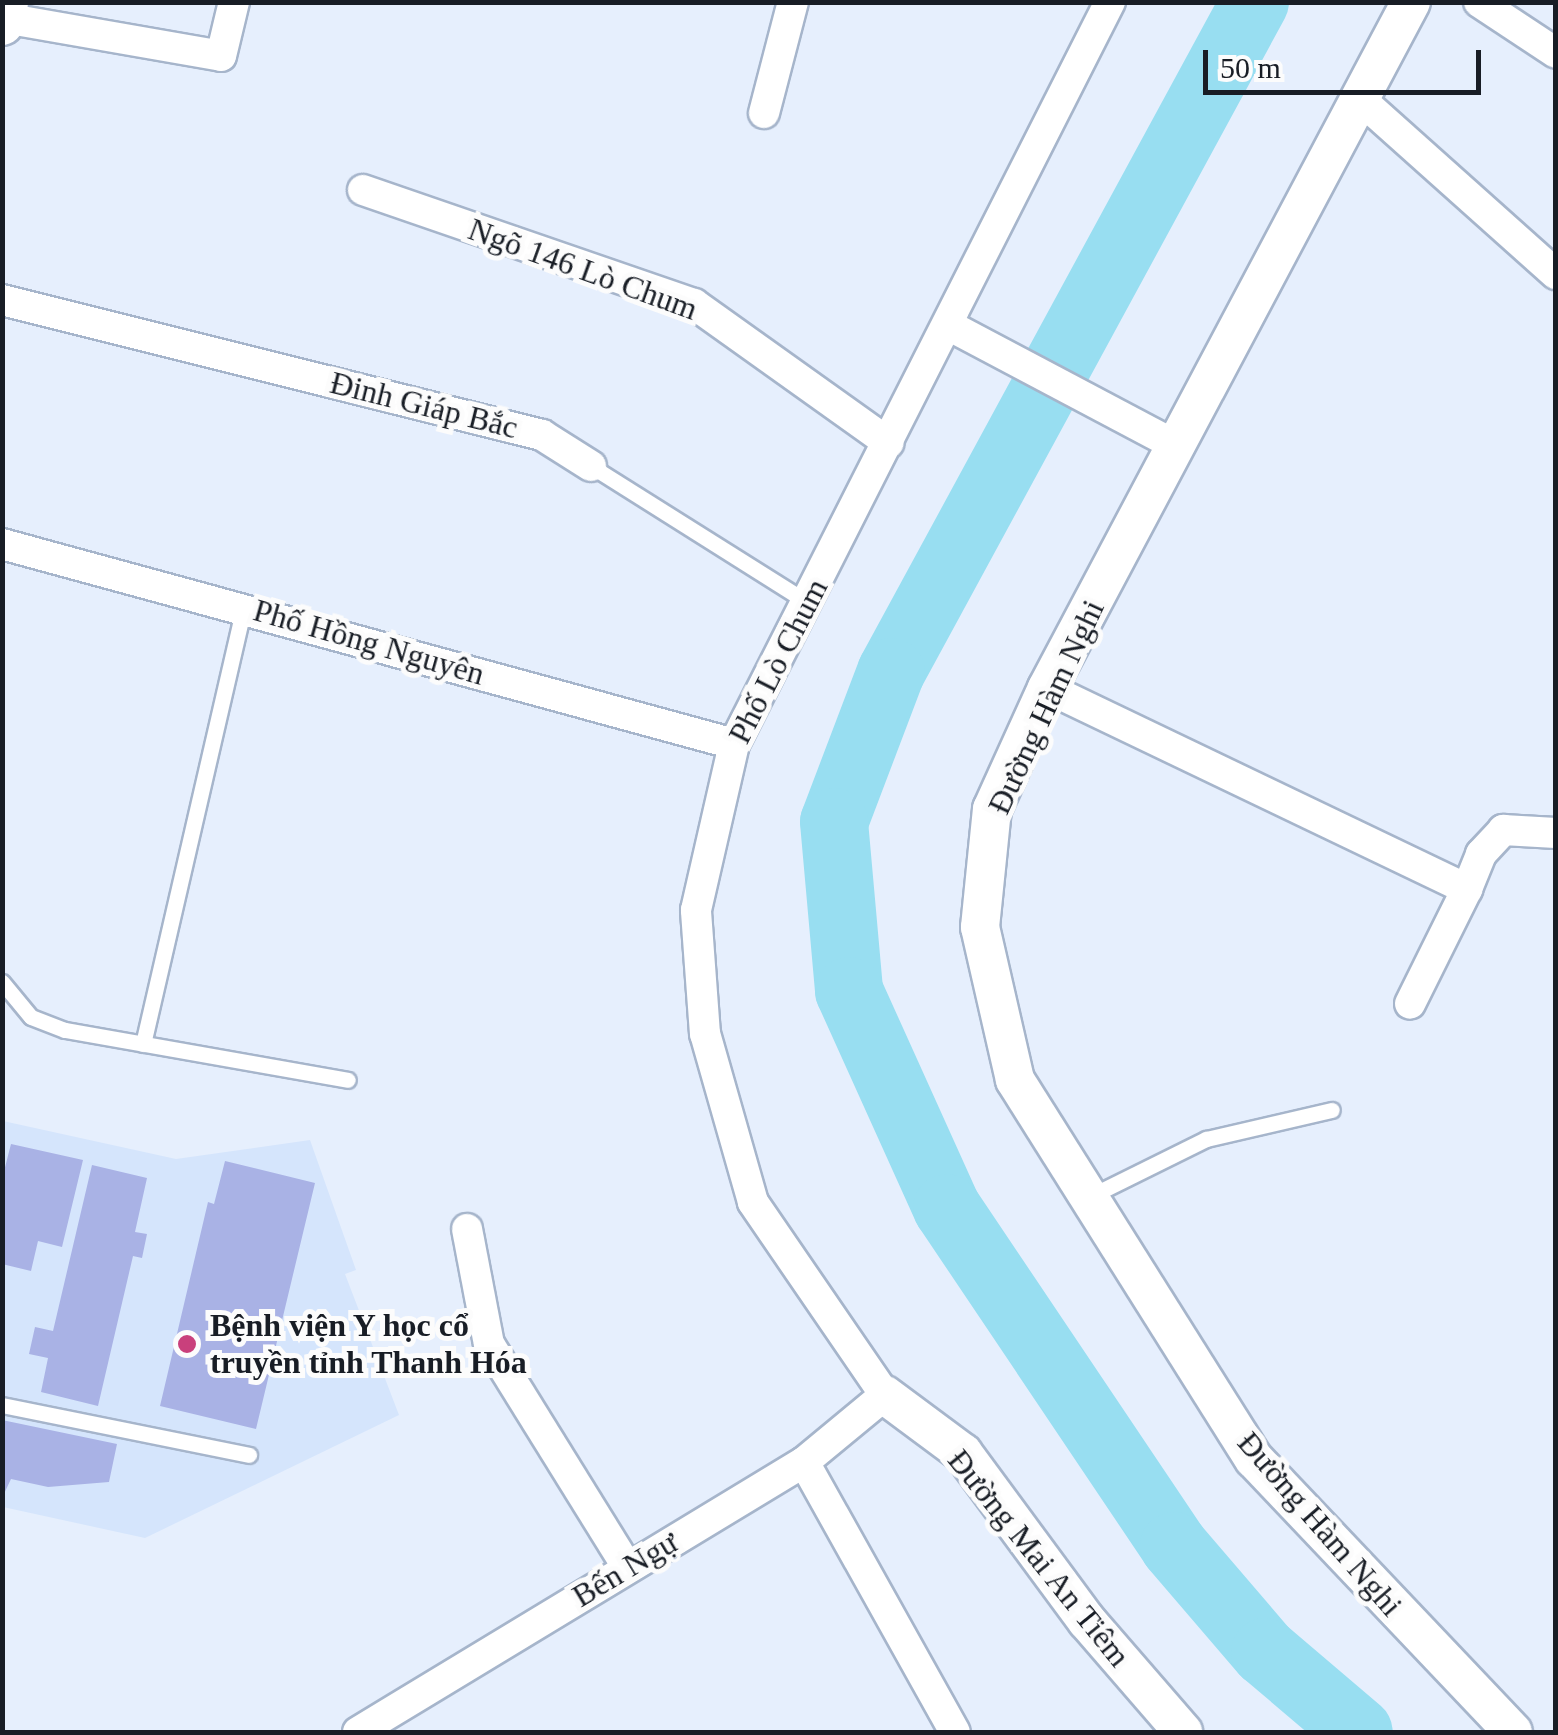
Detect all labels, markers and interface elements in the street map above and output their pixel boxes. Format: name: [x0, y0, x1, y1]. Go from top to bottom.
scale bar: [1208, 30, 1486, 92]
text: 50 m: [1220, 51, 1281, 84]
street label: Ngõ 146 Lò Chum: [463, 210, 703, 328]
street label: Đinh Giáp Bắc: [326, 363, 522, 447]
street label: Phố Lò Chum: [720, 572, 836, 750]
street label: Phố Hồng Nguyên: [249, 591, 489, 693]
street label: Đường Hàm Nghi: [980, 594, 1112, 820]
place label: Bệnh viện Y học cổ truyền tỉnh Thanh Hóa: [210, 1307, 527, 1382]
marker: Bệnh viện Y học cổ truyền tỉnh Thanh Hóa: [174, 1331, 200, 1357]
street label: Đường Hàm Nghi: [1230, 1424, 1410, 1624]
street label: Đường Mai An Tiêm: [939, 1441, 1139, 1675]
street label: Bến Ngự: [565, 1523, 685, 1615]

